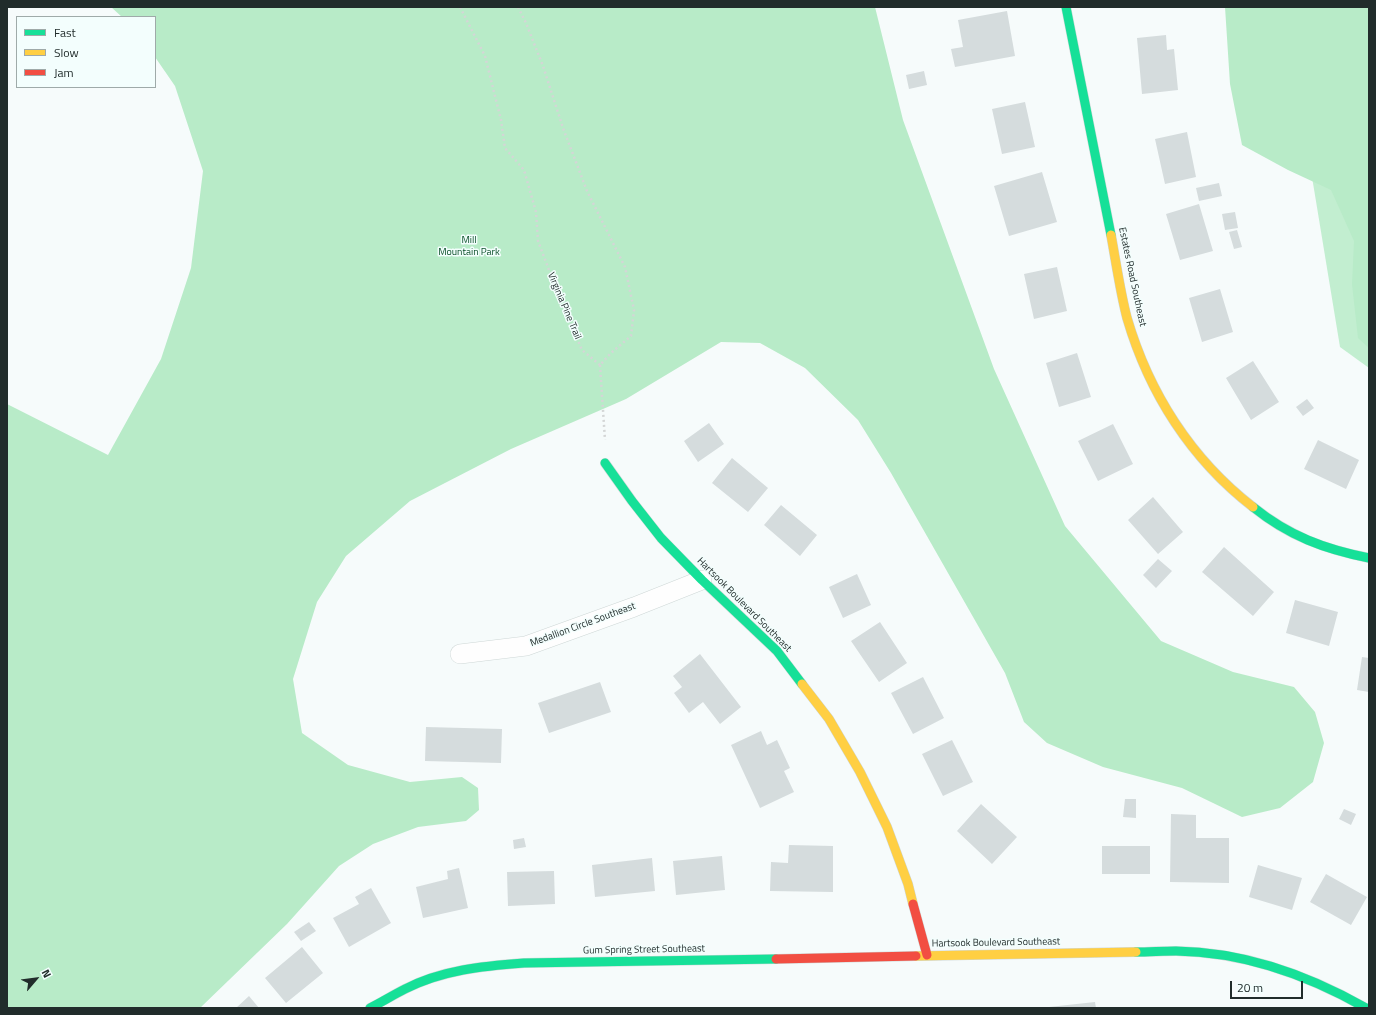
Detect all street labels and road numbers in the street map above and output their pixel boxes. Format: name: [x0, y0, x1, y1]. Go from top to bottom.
street label: Estates Road Southeast: [1116, 226, 1148, 328]
street label: Virginia Pine Trail: [544, 271, 584, 341]
street label: Hartsook Boulevard Southeast: [694, 555, 794, 655]
street label: Medallion Circle Southeast: [529, 600, 637, 650]
street label: Hartsook Boulevard Southeast: [932, 936, 1060, 950]
street label: Gum Spring Street Southeast: [583, 943, 705, 957]

